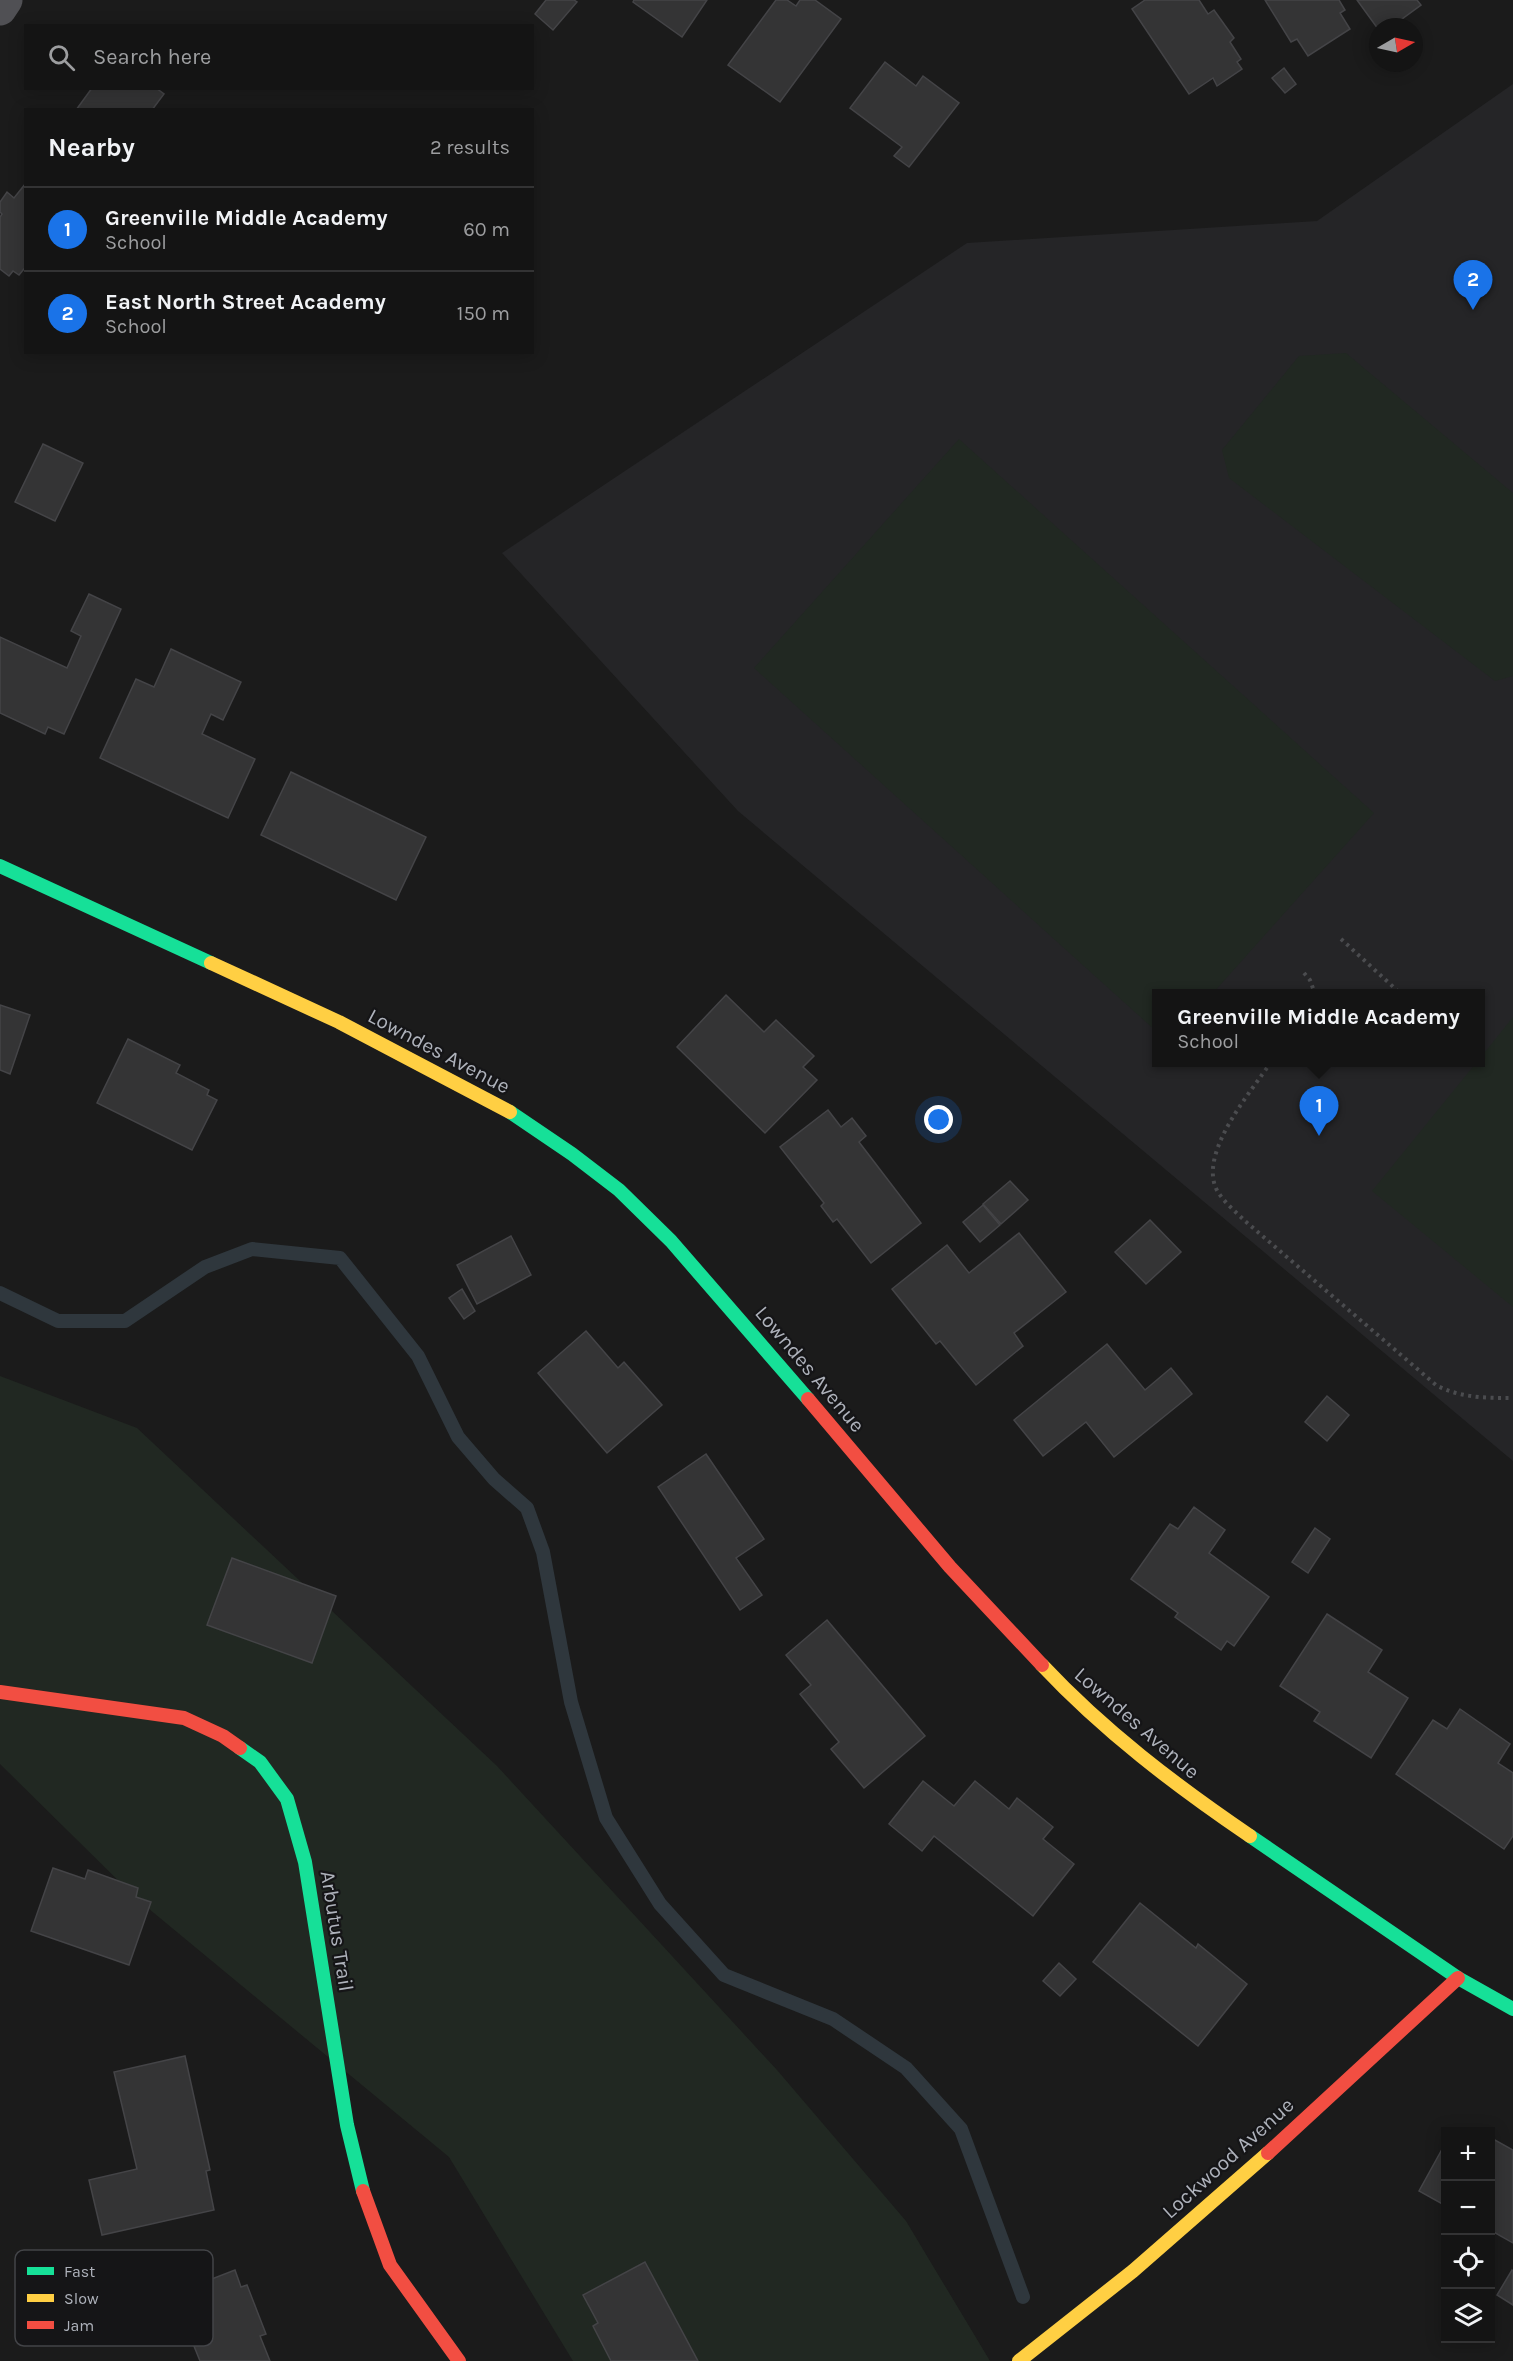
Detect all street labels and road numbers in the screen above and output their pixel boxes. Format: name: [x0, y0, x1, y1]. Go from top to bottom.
street label: Lowndes Avenue: [364, 1003, 514, 1099]
street label: Lowndes Avenue: [750, 1301, 870, 1437]
street label: Lowndes Avenue: [1070, 1662, 1204, 1784]
street label: Arbutus Trail: [316, 1869, 358, 1993]
street label: Lockwood Avenue: [1157, 2093, 1299, 2223]

